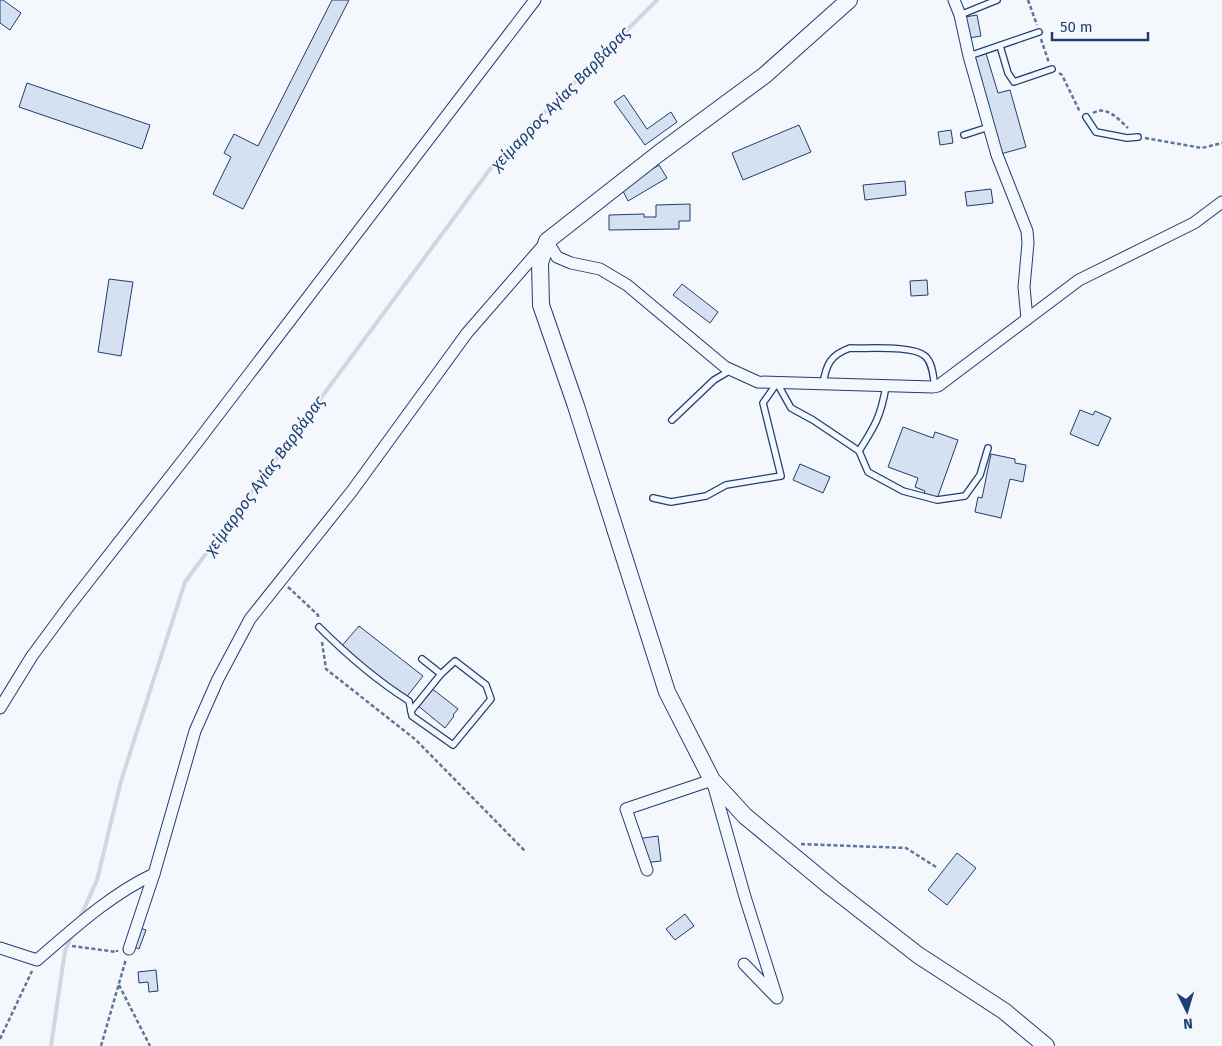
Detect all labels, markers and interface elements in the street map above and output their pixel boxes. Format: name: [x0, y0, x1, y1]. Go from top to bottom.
scale bar: [1052, 10, 1148, 42]
text: 50 m: [1060, 18, 1093, 36]
water label: χείμαρρος Αγίας Βαρβάρας: [485, 22, 634, 175]
water label: χείμαρρος Αγίας Βαρβάρας: [199, 392, 329, 560]
north arrow: [1162, 986, 1212, 1036]
text: N: [1183, 1015, 1193, 1032]

